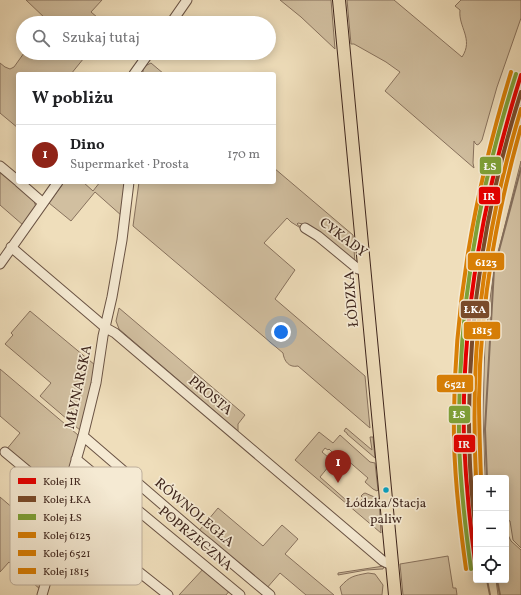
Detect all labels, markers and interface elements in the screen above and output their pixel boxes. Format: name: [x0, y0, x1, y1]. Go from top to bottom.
search box: [16, 16, 276, 60]
icon: search: [30, 27, 52, 49]
text: Szukaj tutaj: [62, 28, 140, 49]
text: W pobliżu: [32, 87, 113, 110]
text: Dino: [70, 135, 105, 156]
text: 1: [42, 146, 48, 164]
text: 170 m: [227, 146, 260, 164]
text: Supermarket · Prosta: [70, 156, 189, 174]
line badge: ŁS: [479, 156, 502, 175]
text: ŁS: [484, 160, 496, 175]
line badge: IR: [478, 186, 501, 205]
text: IR: [483, 190, 495, 205]
street label: CYKADY: [315, 214, 371, 262]
line badge: 6123: [467, 252, 505, 271]
text: 6123: [475, 256, 497, 271]
street label: ŁÓDZKA: [339, 270, 364, 328]
line badge: ŁKA: [460, 300, 490, 319]
text: ŁKA: [464, 303, 486, 318]
line badge: 1815: [463, 321, 501, 340]
your location: [271, 322, 291, 342]
text: 1815: [472, 324, 492, 339]
street label: MŁYNARSKA: [61, 343, 97, 431]
street label: PROSTA: [184, 372, 236, 420]
line badge: 6521: [436, 374, 474, 393]
text: 6521: [444, 378, 466, 393]
line badge: ŁS: [448, 405, 471, 424]
text: ŁS: [453, 408, 465, 423]
line badge: IR: [453, 434, 476, 453]
text: IR: [458, 438, 470, 453]
pin: 1: [325, 450, 351, 483]
legend: [10, 467, 142, 585]
street label: RÓWNOLEGŁA: [150, 473, 239, 552]
text: Kolej IR: [43, 475, 81, 490]
map controls: [473, 475, 509, 583]
button: +: [473, 475, 509, 511]
marker: Łódzka/Stacja paliw: [381, 485, 391, 495]
text: Kolej ŁKA: [43, 493, 91, 508]
place label: Łódzka/Stacja paliw: [346, 495, 426, 529]
street label: POPRZECZNA: [154, 502, 236, 576]
text: Kolej ŁS: [43, 511, 82, 526]
button: −: [473, 511, 509, 547]
text: Kolej 6123: [43, 529, 91, 544]
text: Kolej 6521: [43, 547, 91, 562]
button: locate: [473, 547, 509, 583]
text: Kolej 1815: [43, 565, 89, 580]

